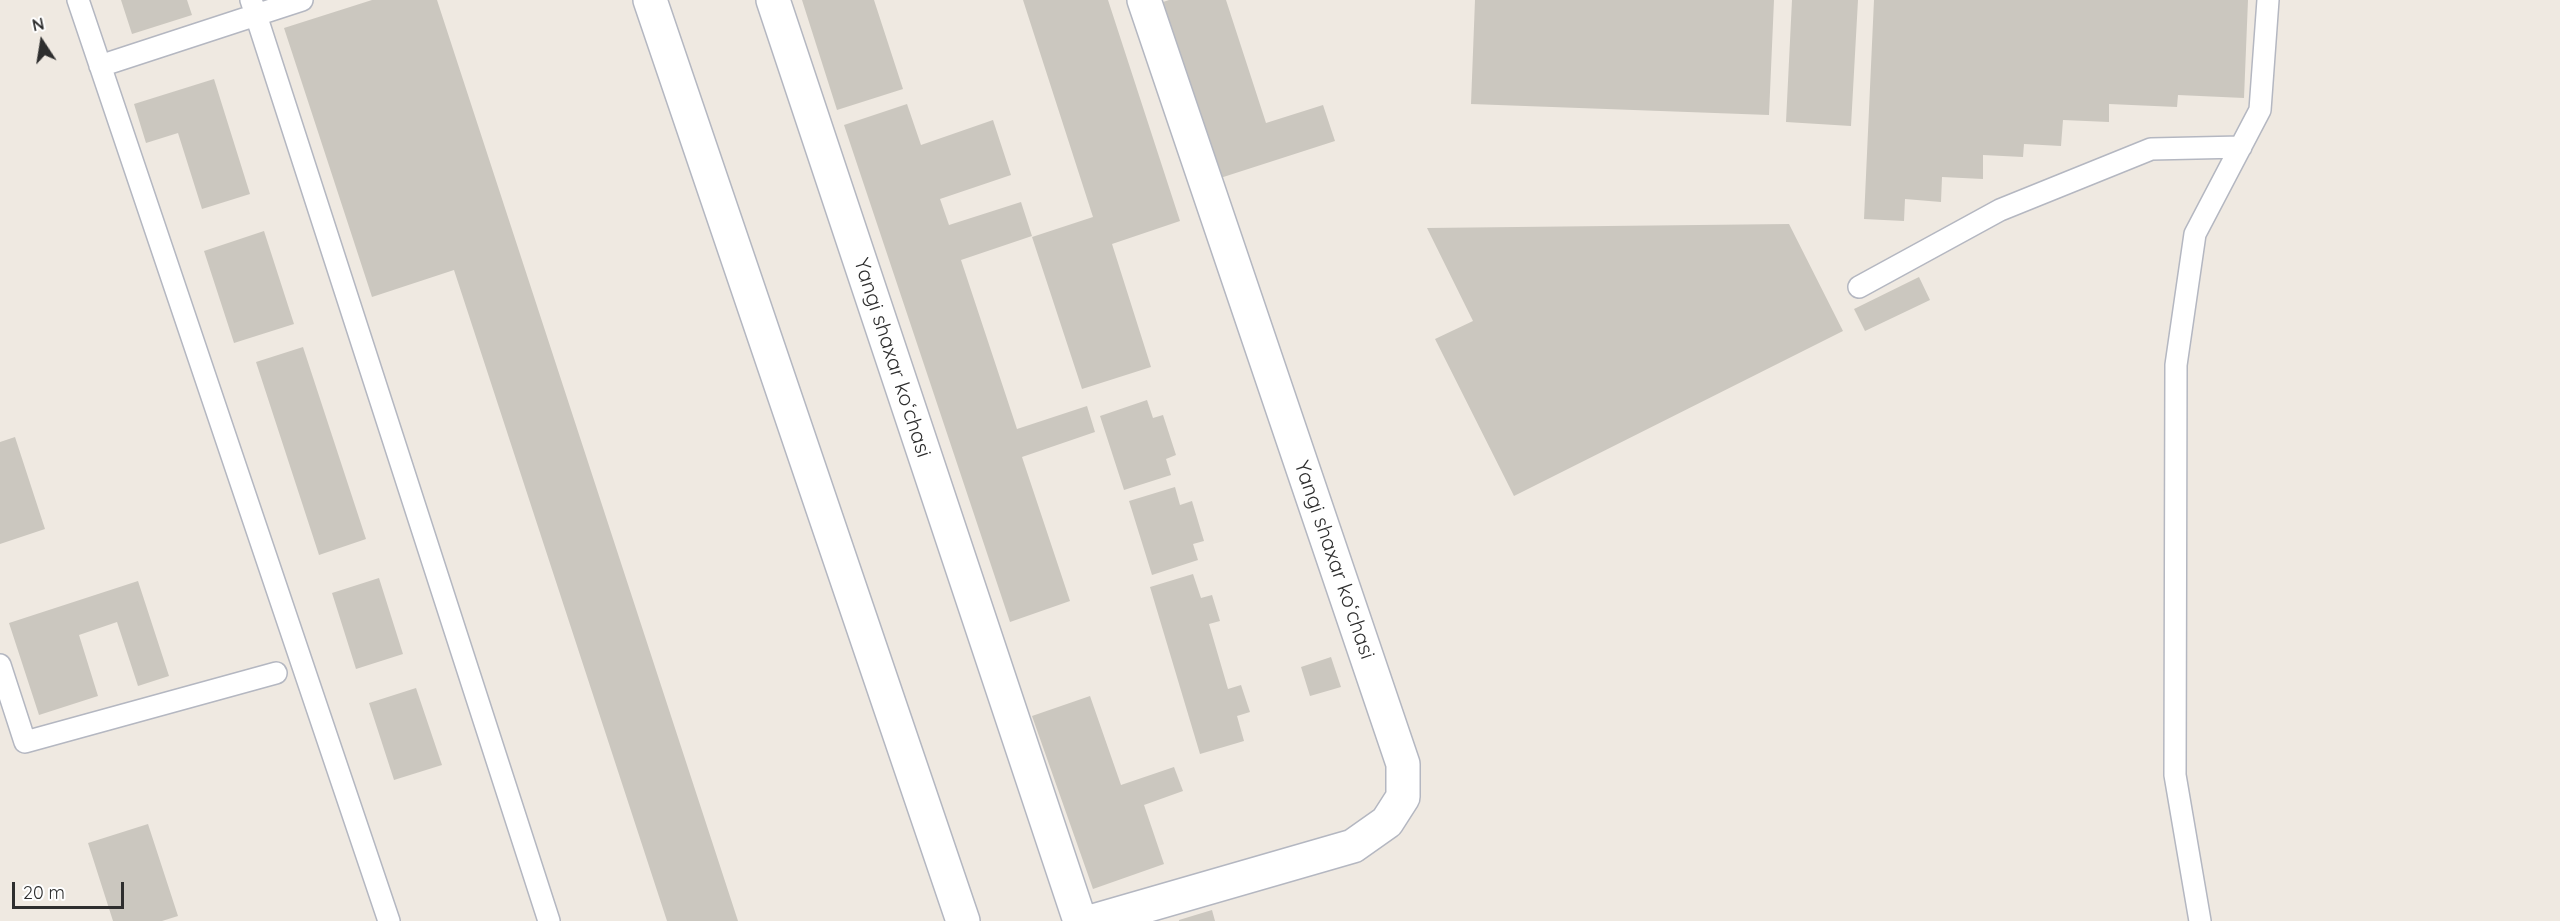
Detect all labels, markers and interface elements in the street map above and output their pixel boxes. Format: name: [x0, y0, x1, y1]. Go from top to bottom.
north arrow: [12, 12, 72, 72]
text: N: [30, 13, 46, 35]
street label: Yangi shaxar koʻchasi: [848, 255, 936, 461]
street label: Yangi shaxar koʻchasi: [1288, 458, 1380, 662]
scale bar: [15, 870, 128, 908]
text: 20 m: [23, 881, 65, 904]

